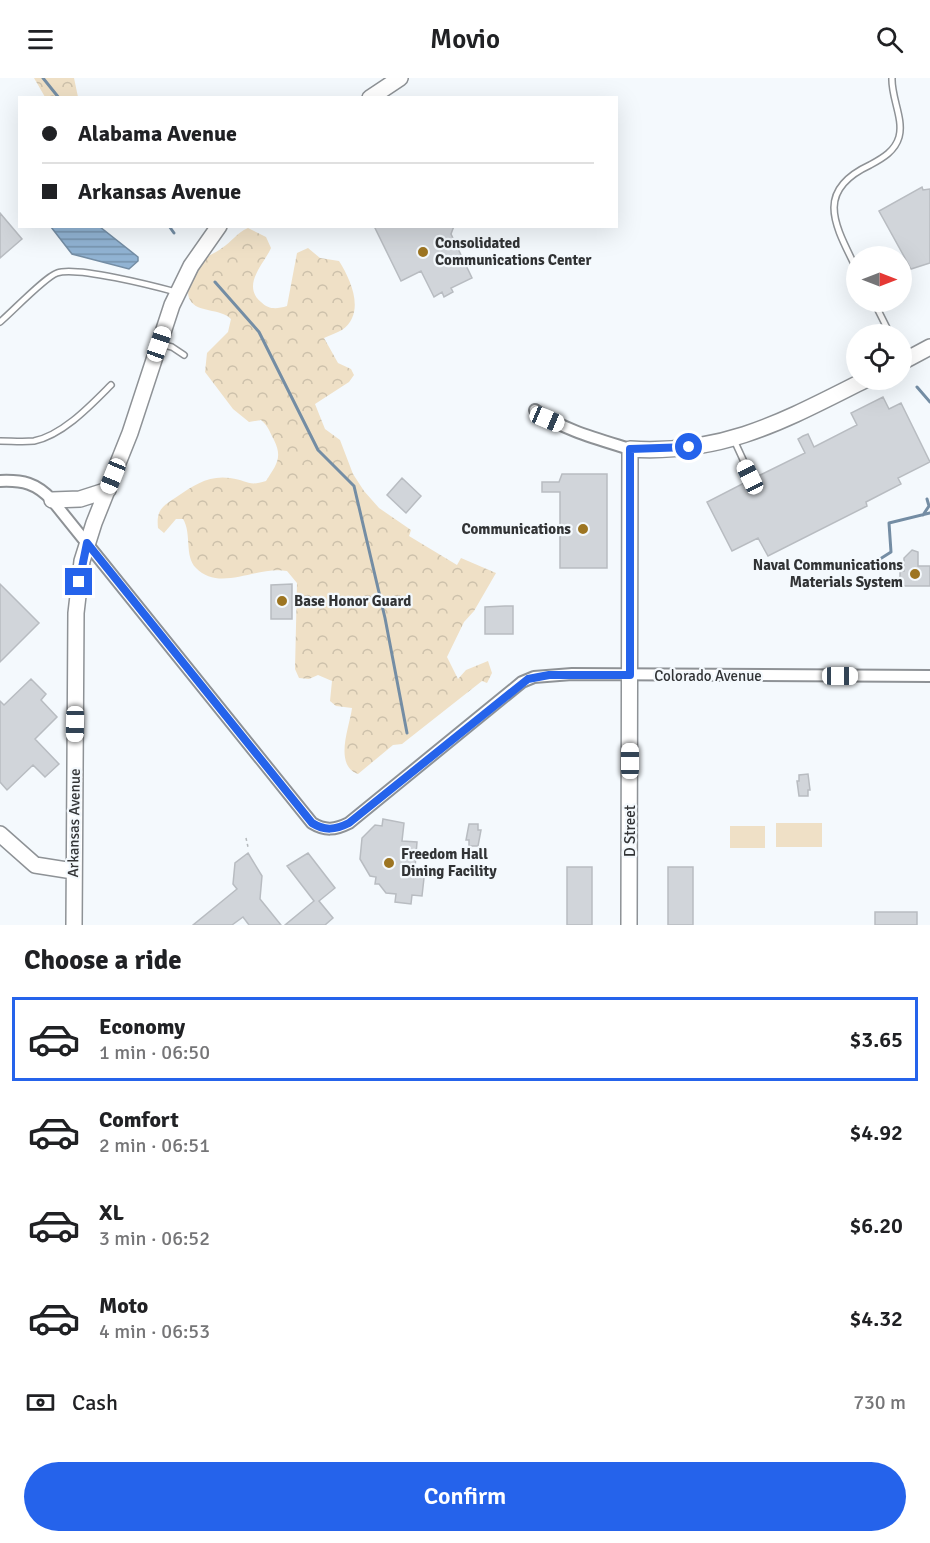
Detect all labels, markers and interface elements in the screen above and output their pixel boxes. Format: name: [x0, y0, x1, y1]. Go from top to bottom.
icon: menu: [24, 23, 57, 56]
text: Movio: [430, 23, 500, 56]
icon: search: [873, 23, 906, 56]
text: Alabama Avenue: [78, 120, 237, 147]
text: Arkansas Avenue: [78, 178, 241, 205]
place label: Consolidated Communications Center: [435, 234, 591, 269]
marker: Consolidated Communications Center: [416, 245, 430, 259]
north arrow: [846, 246, 912, 312]
map controls: [846, 246, 912, 390]
car: [145, 324, 173, 364]
button: locate: [846, 324, 912, 390]
car: [527, 404, 567, 434]
route start: [675, 433, 702, 460]
car: [98, 456, 128, 496]
car: [734, 457, 766, 497]
place label: Communications: [461, 520, 571, 538]
marker: Communications: [576, 522, 590, 536]
place label: Naval Communications Materials System: [753, 556, 903, 591]
marker: Naval Communications Materials System: [908, 567, 922, 581]
route end: [65, 568, 92, 595]
place label: Base Honor Guard: [294, 592, 411, 610]
marker: Base Honor Guard: [275, 594, 289, 608]
street label: Colorado Avenue: [654, 667, 762, 685]
car: [822, 667, 858, 685]
car: [66, 706, 84, 742]
car: [621, 743, 639, 779]
street label: Arkansas Avenue: [64, 768, 84, 878]
street label: D Street: [621, 805, 639, 857]
place label: Freedom Hall Dining Facility: [401, 845, 497, 880]
marker: Freedom Hall Dining Facility: [382, 856, 396, 870]
text: Choose a ride: [24, 944, 182, 977]
icon: car: [27, 1012, 81, 1066]
text: Economy: [99, 1013, 185, 1040]
text: $3.65: [849, 1026, 903, 1053]
text: 1 min · 06:50: [99, 1040, 210, 1065]
icon: car: [27, 1105, 81, 1159]
text: Comfort: [99, 1106, 179, 1133]
text: $4.92: [849, 1119, 903, 1146]
text: 2 min · 06:51: [99, 1133, 210, 1158]
icon: car: [27, 1198, 81, 1252]
text: XL: [99, 1199, 124, 1226]
text: $6.20: [849, 1212, 903, 1239]
text: 3 min · 06:52: [99, 1226, 210, 1251]
icon: car: [27, 1291, 81, 1345]
text: Moto: [99, 1292, 148, 1319]
text: $4.32: [849, 1305, 903, 1332]
text: 4 min · 06:53: [99, 1319, 210, 1344]
icon: cash: [24, 1386, 57, 1419]
text: Cash: [72, 1389, 118, 1416]
text: 730 m: [853, 1390, 906, 1415]
button: Confirm: [24, 1462, 906, 1531]

